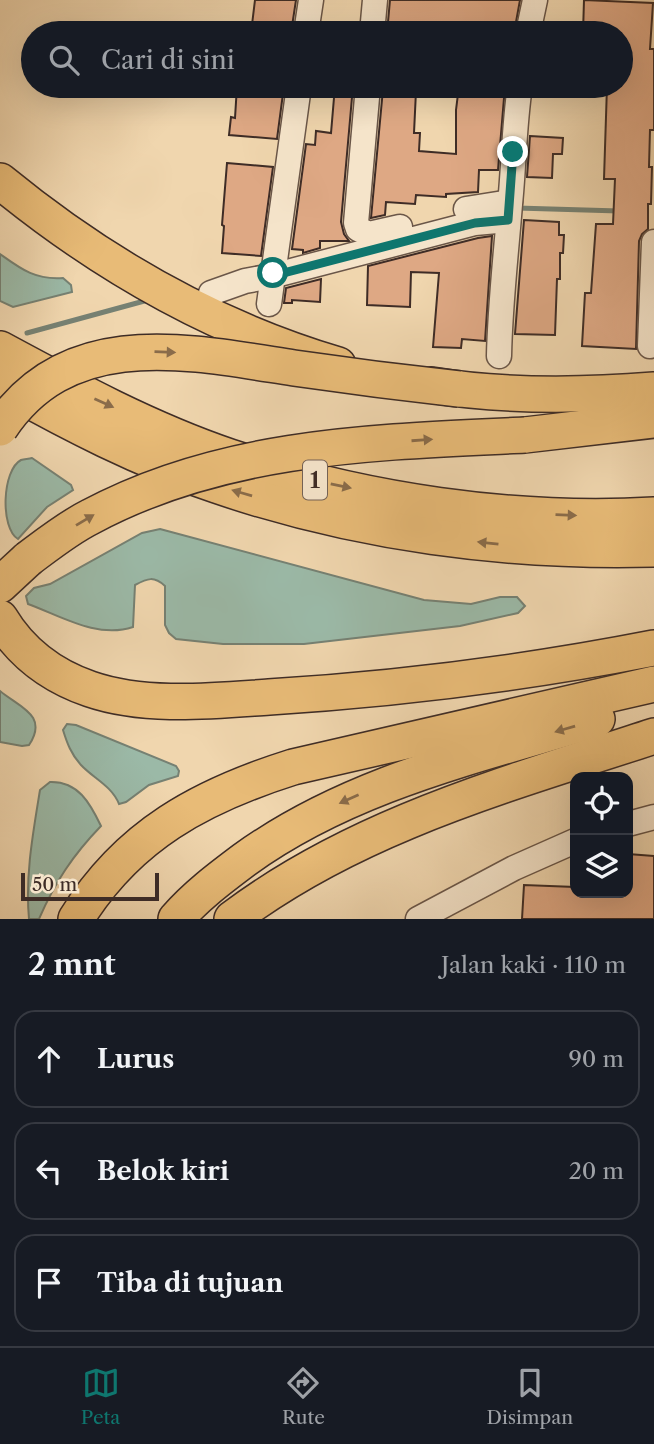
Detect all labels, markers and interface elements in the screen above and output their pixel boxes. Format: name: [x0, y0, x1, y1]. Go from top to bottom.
search box: [21, 21, 633, 98]
icon: search: [45, 41, 83, 79]
text: Cari di sini: [101, 44, 235, 76]
route end: [497, 136, 528, 167]
route start: [257, 257, 288, 288]
one-way arrow: [154, 346, 176, 357]
one-way arrow: [94, 397, 114, 409]
one-way arrow: [411, 434, 433, 445]
road number: 1: [303, 460, 327, 500]
one-way arrow: [330, 480, 352, 491]
one-way arrow: [231, 487, 252, 497]
one-way arrow: [555, 510, 577, 521]
one-way arrow: [75, 514, 94, 527]
one-way arrow: [477, 538, 499, 549]
one-way arrow: [554, 724, 575, 734]
map controls: [570, 772, 633, 898]
button: locate: [570, 772, 633, 835]
one-way arrow: [339, 793, 359, 805]
button: layers: [570, 835, 633, 898]
scale bar: [21, 870, 159, 902]
text: 50 m: [32, 873, 77, 896]
text: 2 mnt: [28, 946, 116, 983]
text: Jalan kaki · 110 m: [441, 951, 626, 979]
icon: ahead: [30, 1040, 68, 1078]
text: Lurus: [97, 1043, 174, 1075]
text: 90 m: [568, 1045, 624, 1073]
icon: left: [30, 1152, 68, 1190]
text: Belok kiri: [97, 1155, 229, 1187]
text: 20 m: [569, 1157, 624, 1185]
icon: arrive: [30, 1264, 68, 1302]
text: Tiba di tujuan: [97, 1267, 283, 1299]
tab: Peta: [81, 1364, 120, 1429]
tab: Rute: [282, 1364, 325, 1429]
tab: Disimpan: [487, 1364, 573, 1429]

